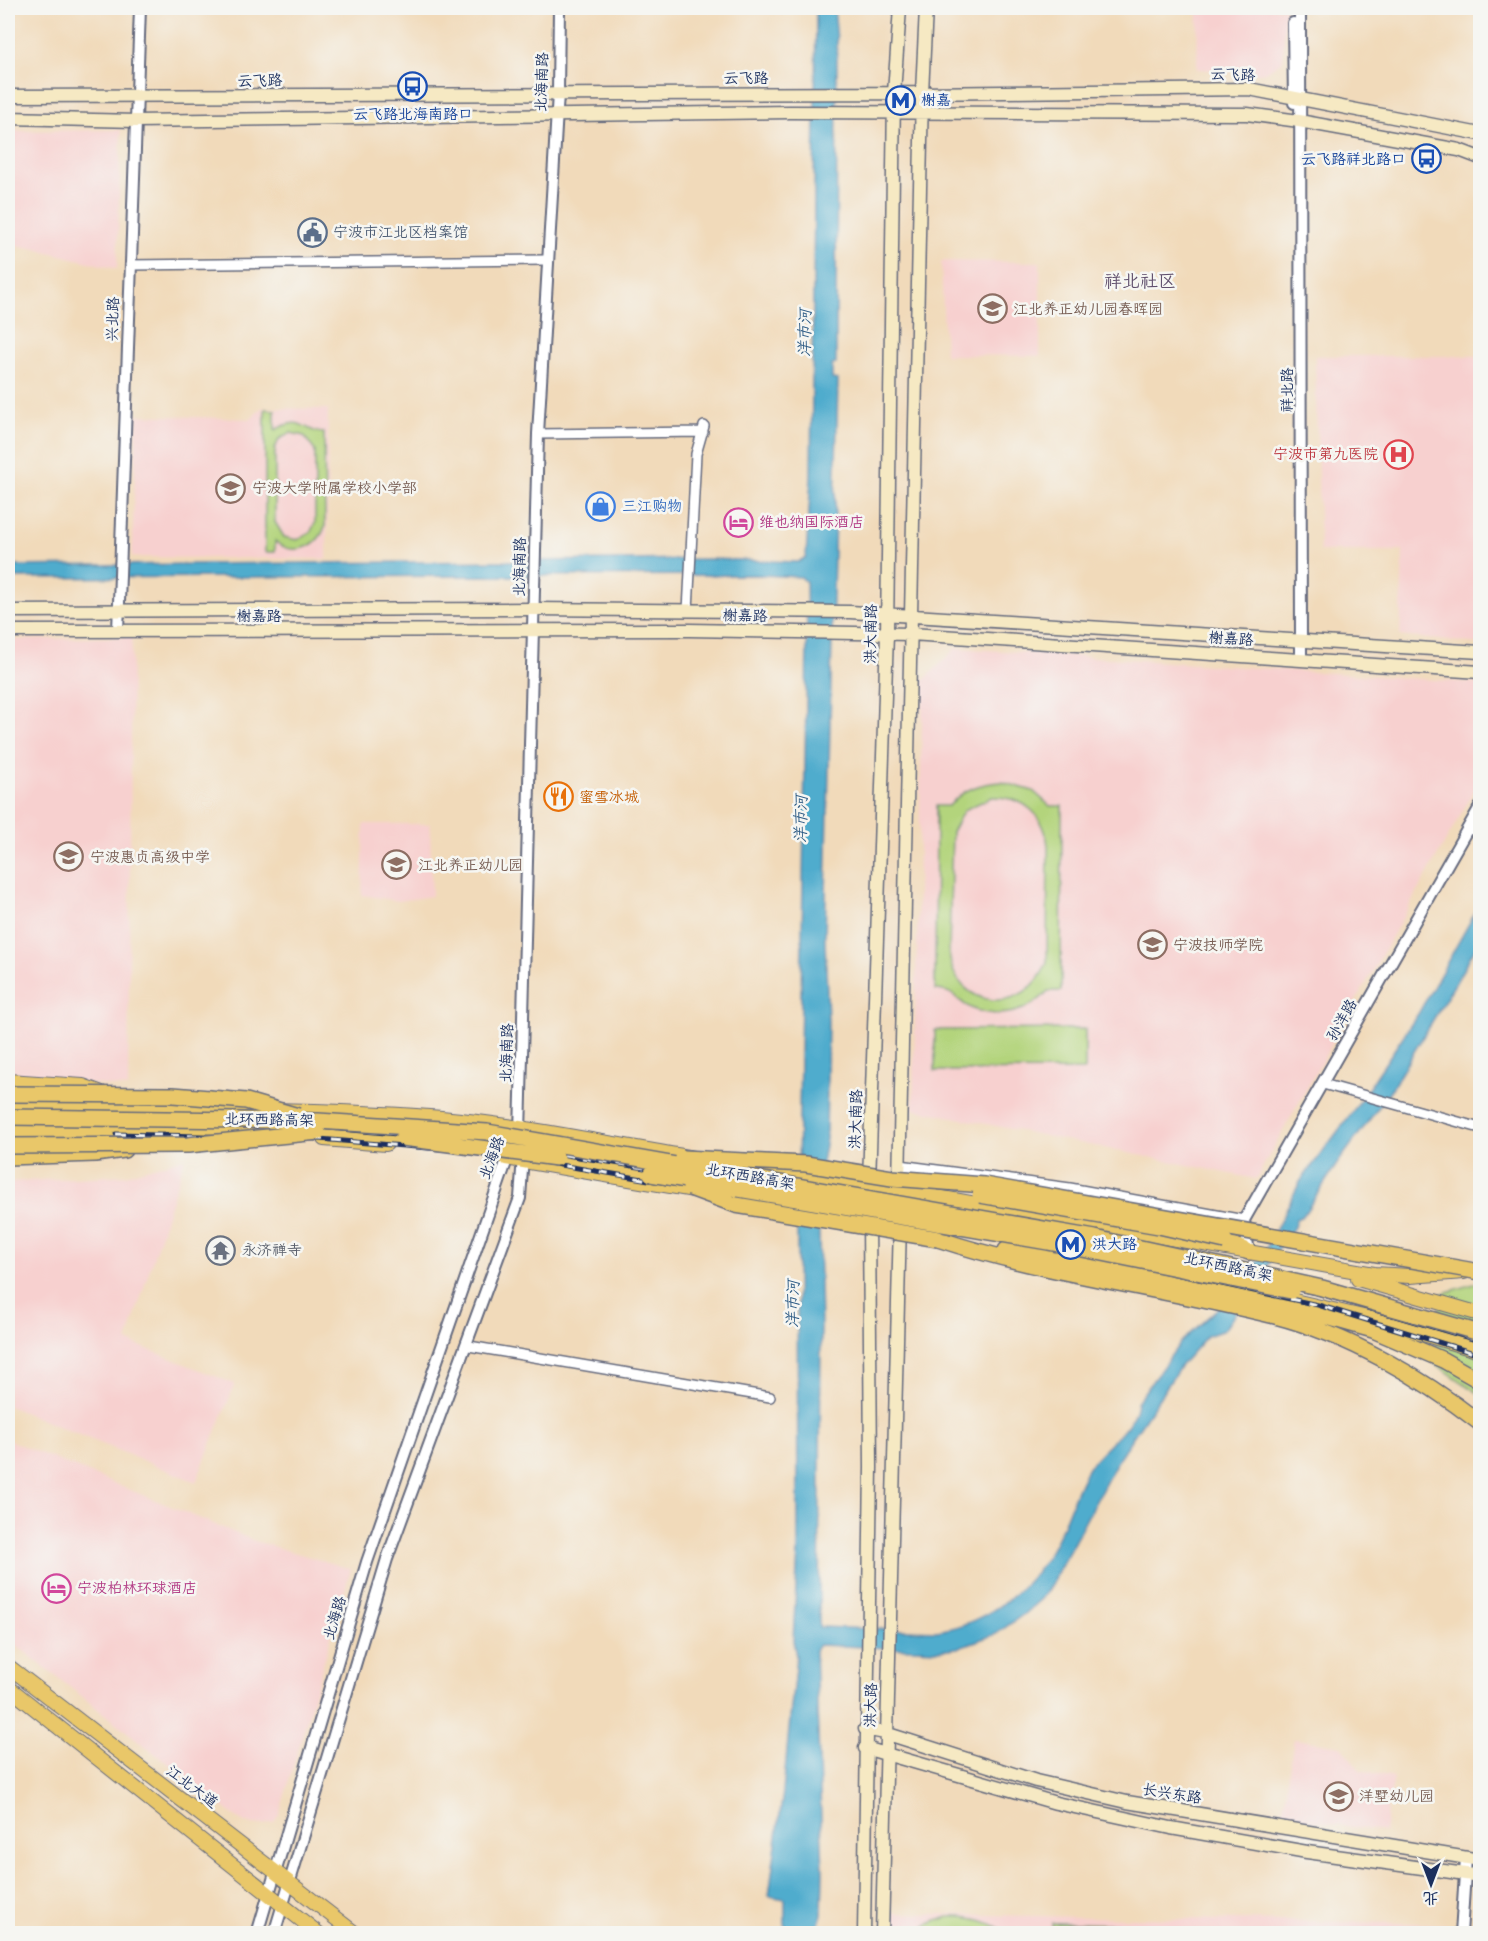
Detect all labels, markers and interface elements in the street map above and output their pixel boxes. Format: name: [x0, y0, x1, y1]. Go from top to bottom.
street label: 北海南路: [531, 52, 553, 112]
street label: 云飞路: [1210, 65, 1256, 85]
street label: 云飞路: [723, 69, 769, 88]
street label: 云飞路: [237, 71, 283, 91]
bus stop icon: 云飞路北海南路口: [397, 71, 429, 103]
metro station icon: 榭嘉: [884, 84, 916, 116]
place label: 榭嘉: [921, 91, 951, 110]
place label: 云飞路北海南路口: [353, 105, 473, 124]
bus stop icon: 云飞路祥北路口: [1411, 143, 1443, 175]
place label: 云飞路祥北路口: [1301, 150, 1406, 169]
public building icon: 宁波市江北区档案馆: [296, 216, 328, 248]
place label: 宁波市江北区档案馆: [333, 223, 468, 242]
district label: 祥北社区: [1104, 270, 1176, 293]
school or university icon: 江北养正幼儿园春晖园: [976, 293, 1008, 325]
street label: 兴北路: [103, 296, 123, 342]
place label: 江北养正幼儿园春晖园: [1013, 300, 1163, 319]
water label: 洋市河: [795, 306, 815, 357]
street label: 祥北路: [1278, 367, 1297, 413]
hospital icon: 宁波市第九医院: [1383, 438, 1415, 470]
place label: 宁波市第九医院: [1273, 445, 1378, 464]
school or university icon: 宁波大学附属学校小学部: [215, 472, 247, 504]
place label: 宁波大学附属学校小学部: [252, 479, 417, 498]
shop icon: 三江购物: [585, 490, 617, 522]
place label: 三江购物: [622, 497, 682, 516]
hotel icon: 维也纳国际酒店: [722, 506, 754, 538]
place label: 维也纳国际酒店: [759, 513, 864, 532]
street label: 北海南路: [510, 537, 530, 597]
street label: 洪大南路: [861, 604, 881, 664]
street label: 榭嘉路: [722, 606, 768, 626]
street label: 榭嘉路: [236, 607, 282, 626]
street label: 榭嘉路: [1208, 628, 1254, 650]
restaurant icon: 蜜雪冰城: [542, 781, 574, 813]
place label: 蜜雪冰城: [579, 788, 639, 807]
water label: 洋市河: [791, 792, 811, 843]
school or university icon: 宁波惠贞高级中学: [53, 841, 85, 873]
place label: 宁波惠贞高级中学: [90, 848, 210, 867]
school or university icon: 江北养正幼儿园: [381, 849, 413, 881]
place label: 江北养正幼儿园: [418, 856, 523, 875]
school or university icon: 宁波技师学院: [1136, 929, 1168, 961]
place label: 宁波技师学院: [1173, 936, 1263, 955]
street label: 孙洋路: [1323, 996, 1361, 1044]
street label: 北海南路: [496, 1023, 518, 1083]
street label: 洪大南路: [845, 1089, 867, 1149]
street label: 北环西路高架: [224, 1110, 314, 1130]
street label: 北海路: [475, 1134, 509, 1182]
street label: 北环西路高架: [704, 1160, 796, 1194]
metro station icon: 洪大路: [1055, 1228, 1087, 1260]
temple icon: 永济禅寺: [205, 1234, 237, 1266]
place label: 洪大路: [1092, 1235, 1137, 1254]
place label: 永济禅寺: [242, 1241, 302, 1260]
street label: 北环西路高架: [1182, 1248, 1274, 1286]
water label: 洋市河: [783, 1277, 803, 1328]
hotel icon: 宁波柏林环球酒店: [40, 1572, 72, 1604]
place label: 宁波柏林环球酒店: [77, 1579, 197, 1598]
street label: 北海路: [319, 1594, 351, 1642]
street label: 洪大路: [861, 1682, 881, 1728]
street label: 江北大道: [162, 1761, 222, 1813]
street label: 长兴东路: [1141, 1780, 1203, 1808]
school or university icon: 洋墅幼儿园: [1322, 1780, 1354, 1812]
place label: 洋墅幼儿园: [1359, 1787, 1434, 1806]
north arrow: [1401, 1854, 1461, 1914]
text: 北: [1423, 1888, 1439, 1908]

